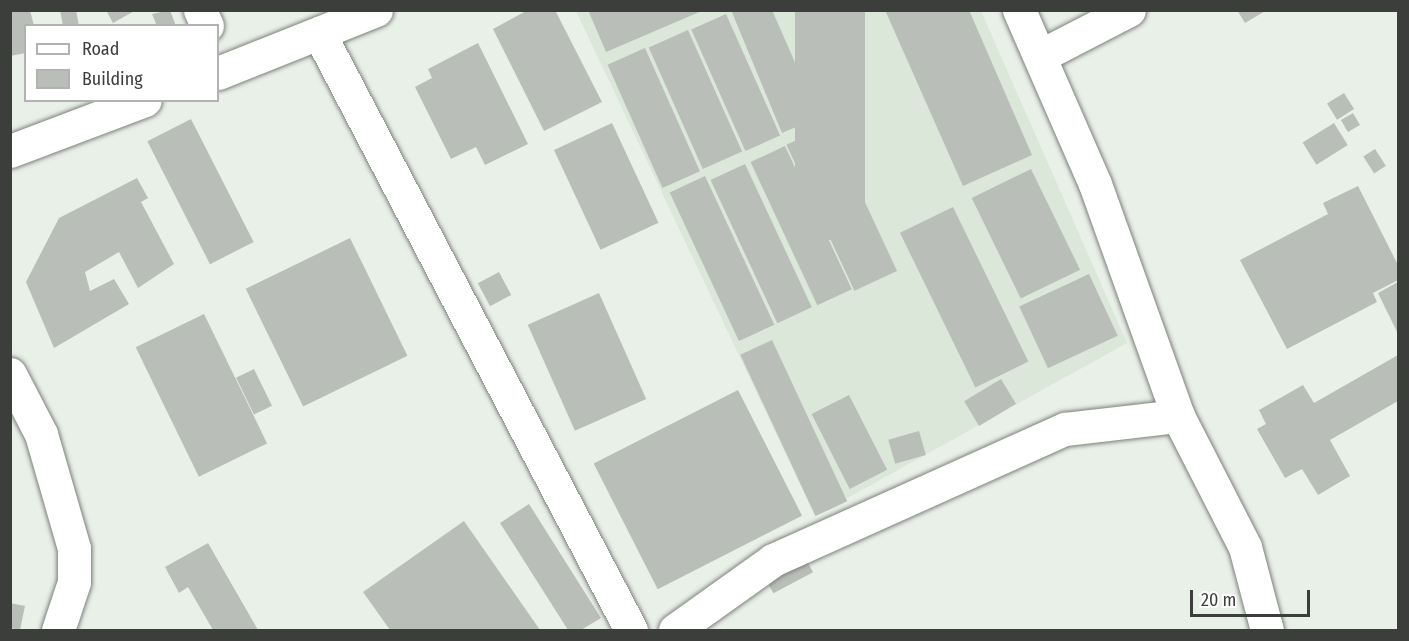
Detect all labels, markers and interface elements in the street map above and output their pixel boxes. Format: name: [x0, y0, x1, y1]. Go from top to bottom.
legend: [24, 24, 219, 102]
text: Road: [82, 38, 119, 60]
text: Building: [82, 68, 143, 90]
scale bar: [1193, 578, 1313, 616]
text: 20 m: [1201, 589, 1236, 611]

